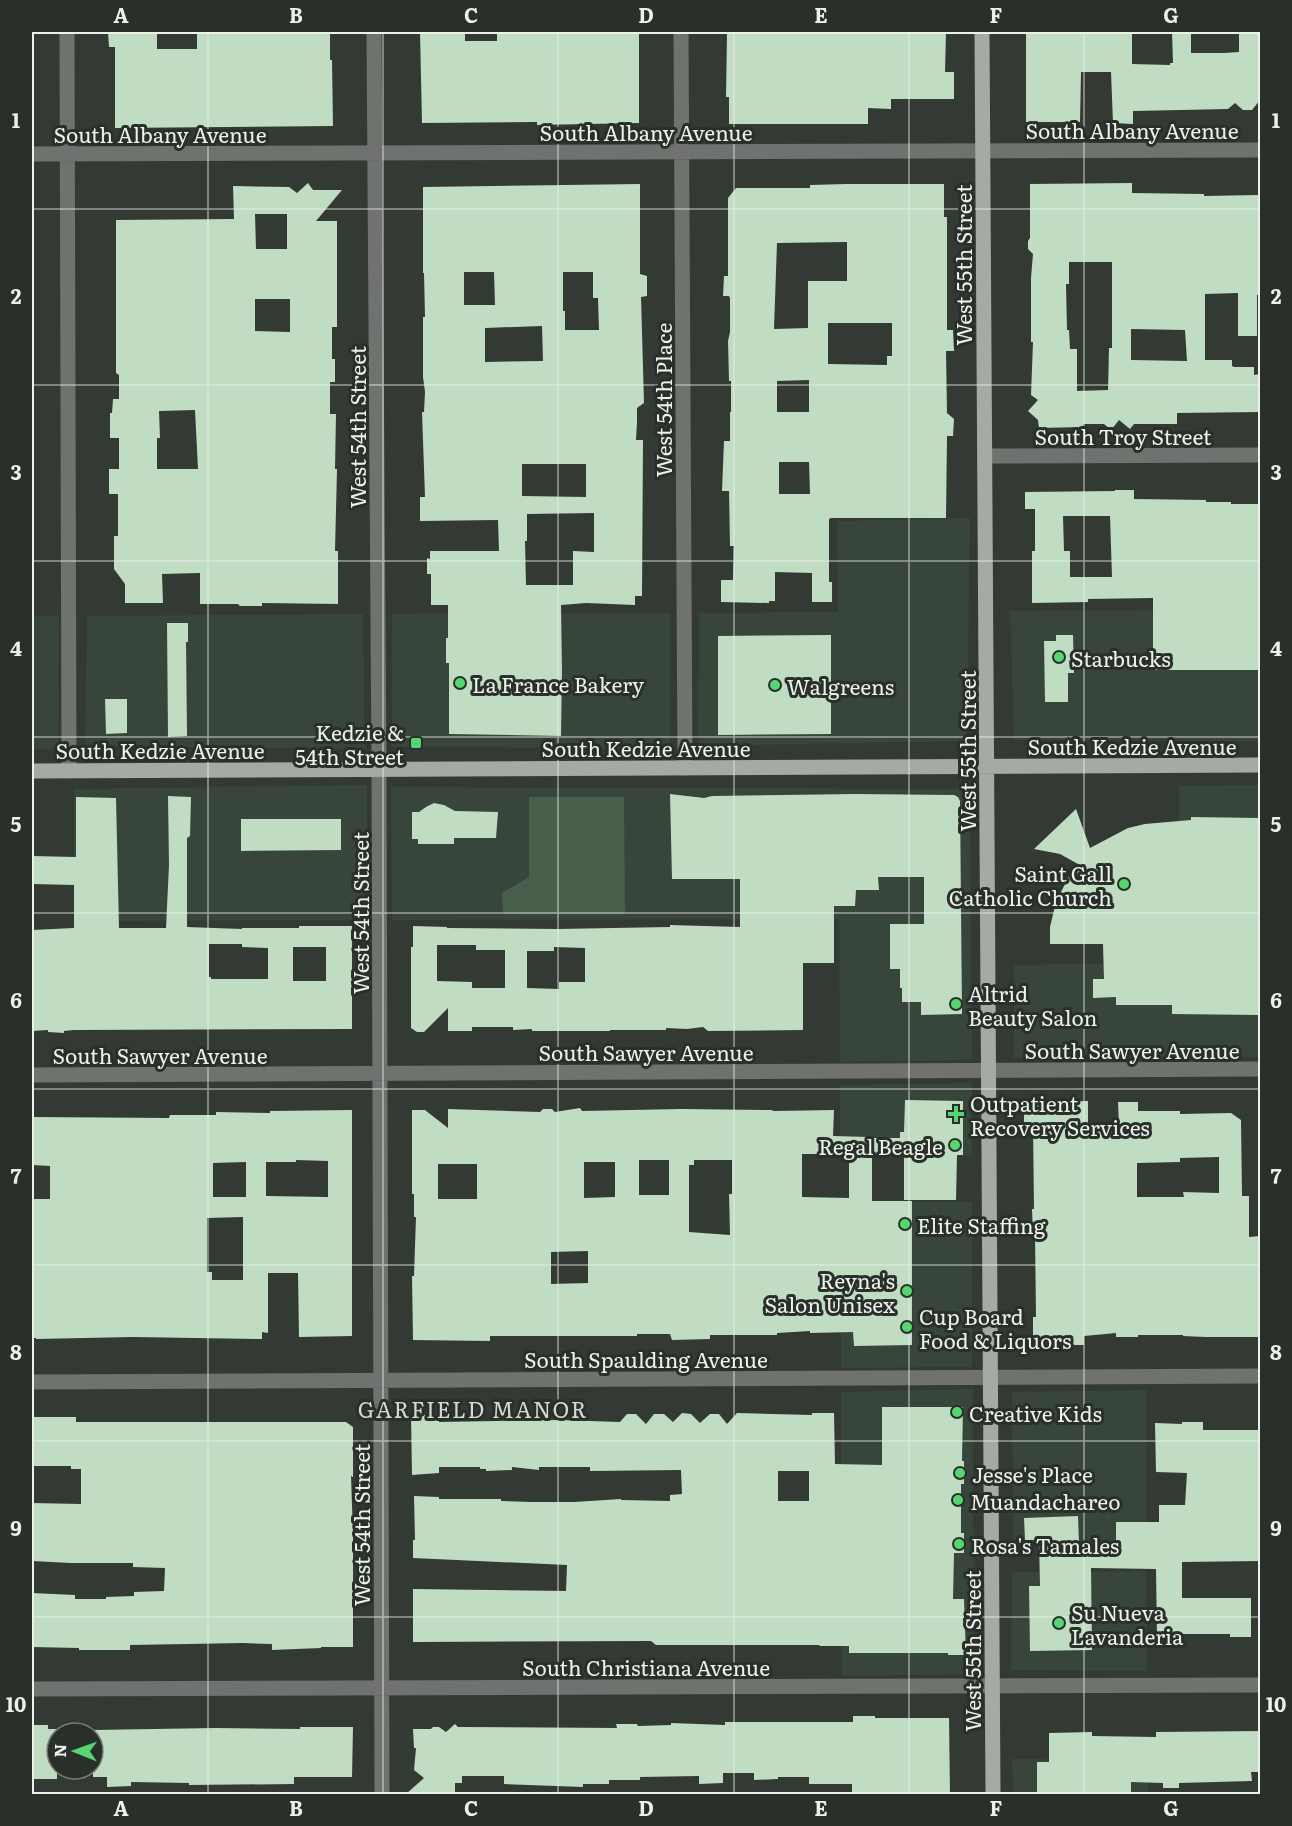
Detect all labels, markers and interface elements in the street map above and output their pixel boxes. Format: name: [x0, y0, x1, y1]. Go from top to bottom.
text: A: [113, 0, 129, 29]
text: B: [289, 0, 303, 29]
text: C: [464, 0, 478, 29]
text: D: [638, 0, 654, 29]
text: E: [814, 0, 828, 29]
text: F: [990, 0, 1003, 29]
text: G: [1163, 0, 1179, 29]
text: 1: [12, 104, 20, 134]
text: 1: [1272, 104, 1280, 134]
street label: South Albany Avenue: [1025, 114, 1239, 145]
street label: South Albany Avenue: [539, 116, 753, 147]
street label: South Albany Avenue: [53, 118, 267, 149]
street label: West 55th Street: [947, 184, 978, 346]
text: 2: [11, 280, 22, 310]
text: 2: [1271, 280, 1282, 310]
street label: West 54th Place: [647, 323, 678, 477]
street label: West 54th Street: [341, 345, 372, 508]
street label: South Troy Street: [1034, 420, 1212, 451]
text: 3: [10, 456, 22, 486]
text: 3: [1270, 456, 1282, 486]
text: 4: [10, 632, 22, 662]
text: 4: [1270, 632, 1282, 662]
place label: Starbucks: [1071, 642, 1171, 673]
marker: Starbucks: [1052, 650, 1066, 664]
place label: La France Bakery: [472, 668, 645, 699]
place label: Walgreens: [787, 670, 894, 701]
street label: West 55th Street: [951, 670, 982, 832]
marker: La France Bakery: [453, 676, 467, 690]
marker: Walgreens: [768, 678, 782, 692]
place label: Kedzie & 54th Street: [295, 716, 405, 771]
street label: South Kedzie Avenue: [1027, 730, 1237, 761]
street label: South Kedzie Avenue: [541, 732, 751, 763]
street label: South Kedzie Avenue: [55, 734, 265, 765]
marker: Kedzie & 54th Street: [409, 736, 423, 750]
text: 5: [11, 808, 22, 838]
text: 5: [1271, 808, 1282, 838]
street label: West 54th Street: [344, 831, 375, 994]
place label: Saint Gall Catholic Church: [949, 857, 1112, 912]
marker: Saint Gall Catholic Church: [1117, 877, 1131, 891]
place label: Altrid Beauty Salon: [968, 977, 1098, 1032]
text: 6: [10, 984, 22, 1014]
text: 6: [1270, 984, 1282, 1014]
marker: Altrid Beauty Salon: [949, 997, 963, 1011]
street label: South Sawyer Avenue: [1024, 1034, 1240, 1065]
street label: South Sawyer Avenue: [538, 1036, 754, 1067]
street label: South Sawyer Avenue: [52, 1039, 268, 1070]
place label: Outpatient Recovery Services: [970, 1087, 1150, 1142]
marker: Outpatient Recovery Services: [947, 1105, 965, 1123]
place label: Regal Beagle: [818, 1130, 943, 1161]
marker: Regal Beagle: [948, 1138, 962, 1152]
text: 7: [11, 1160, 22, 1190]
text: 7: [1271, 1160, 1282, 1190]
place label: Elite Staffing: [917, 1209, 1046, 1240]
marker: Elite Staffing: [898, 1217, 912, 1231]
place label: Reyna's Salon Unisex: [765, 1264, 895, 1319]
marker: Reyna's Salon Unisex: [900, 1284, 914, 1298]
place label: Cup Board Food & Liquors: [919, 1300, 1072, 1355]
marker: Cup Board Food & Liquors: [900, 1320, 914, 1334]
text: 8: [10, 1336, 22, 1366]
text: 8: [1270, 1336, 1282, 1366]
street label: South Spaulding Avenue: [524, 1343, 768, 1374]
district label: GARFIELD MANOR: [358, 1392, 588, 1425]
place label: Creative Kids: [969, 1397, 1102, 1428]
marker: Creative Kids: [950, 1405, 964, 1419]
street label: West 54th Street: [345, 1443, 376, 1606]
place label: Jesse's Place: [972, 1458, 1093, 1489]
marker: Jesse's Place: [953, 1466, 967, 1480]
place label: Muandachareo: [970, 1485, 1121, 1516]
marker: Muandachareo: [951, 1493, 965, 1507]
text: 9: [10, 1512, 22, 1542]
text: 9: [1270, 1512, 1282, 1542]
place label: Rosa's Tamales: [971, 1529, 1119, 1560]
marker: Rosa's Tamales: [952, 1537, 966, 1551]
street label: West 55th Street: [956, 1570, 987, 1732]
place label: Su Nueva Lavanderia: [1071, 1596, 1184, 1651]
marker: Su Nueva Lavanderia: [1052, 1616, 1066, 1630]
street label: South Christiana Avenue: [522, 1651, 770, 1682]
text: 10: [6, 1688, 26, 1718]
text: 10: [1266, 1688, 1286, 1718]
north arrow: [45, 1721, 105, 1781]
text: N: [47, 1744, 71, 1758]
text: A: [113, 1792, 129, 1822]
text: B: [289, 1792, 303, 1822]
text: C: [464, 1792, 478, 1822]
text: D: [638, 1792, 654, 1822]
text: E: [814, 1792, 828, 1822]
text: F: [990, 1792, 1003, 1822]
text: G: [1163, 1792, 1179, 1822]

